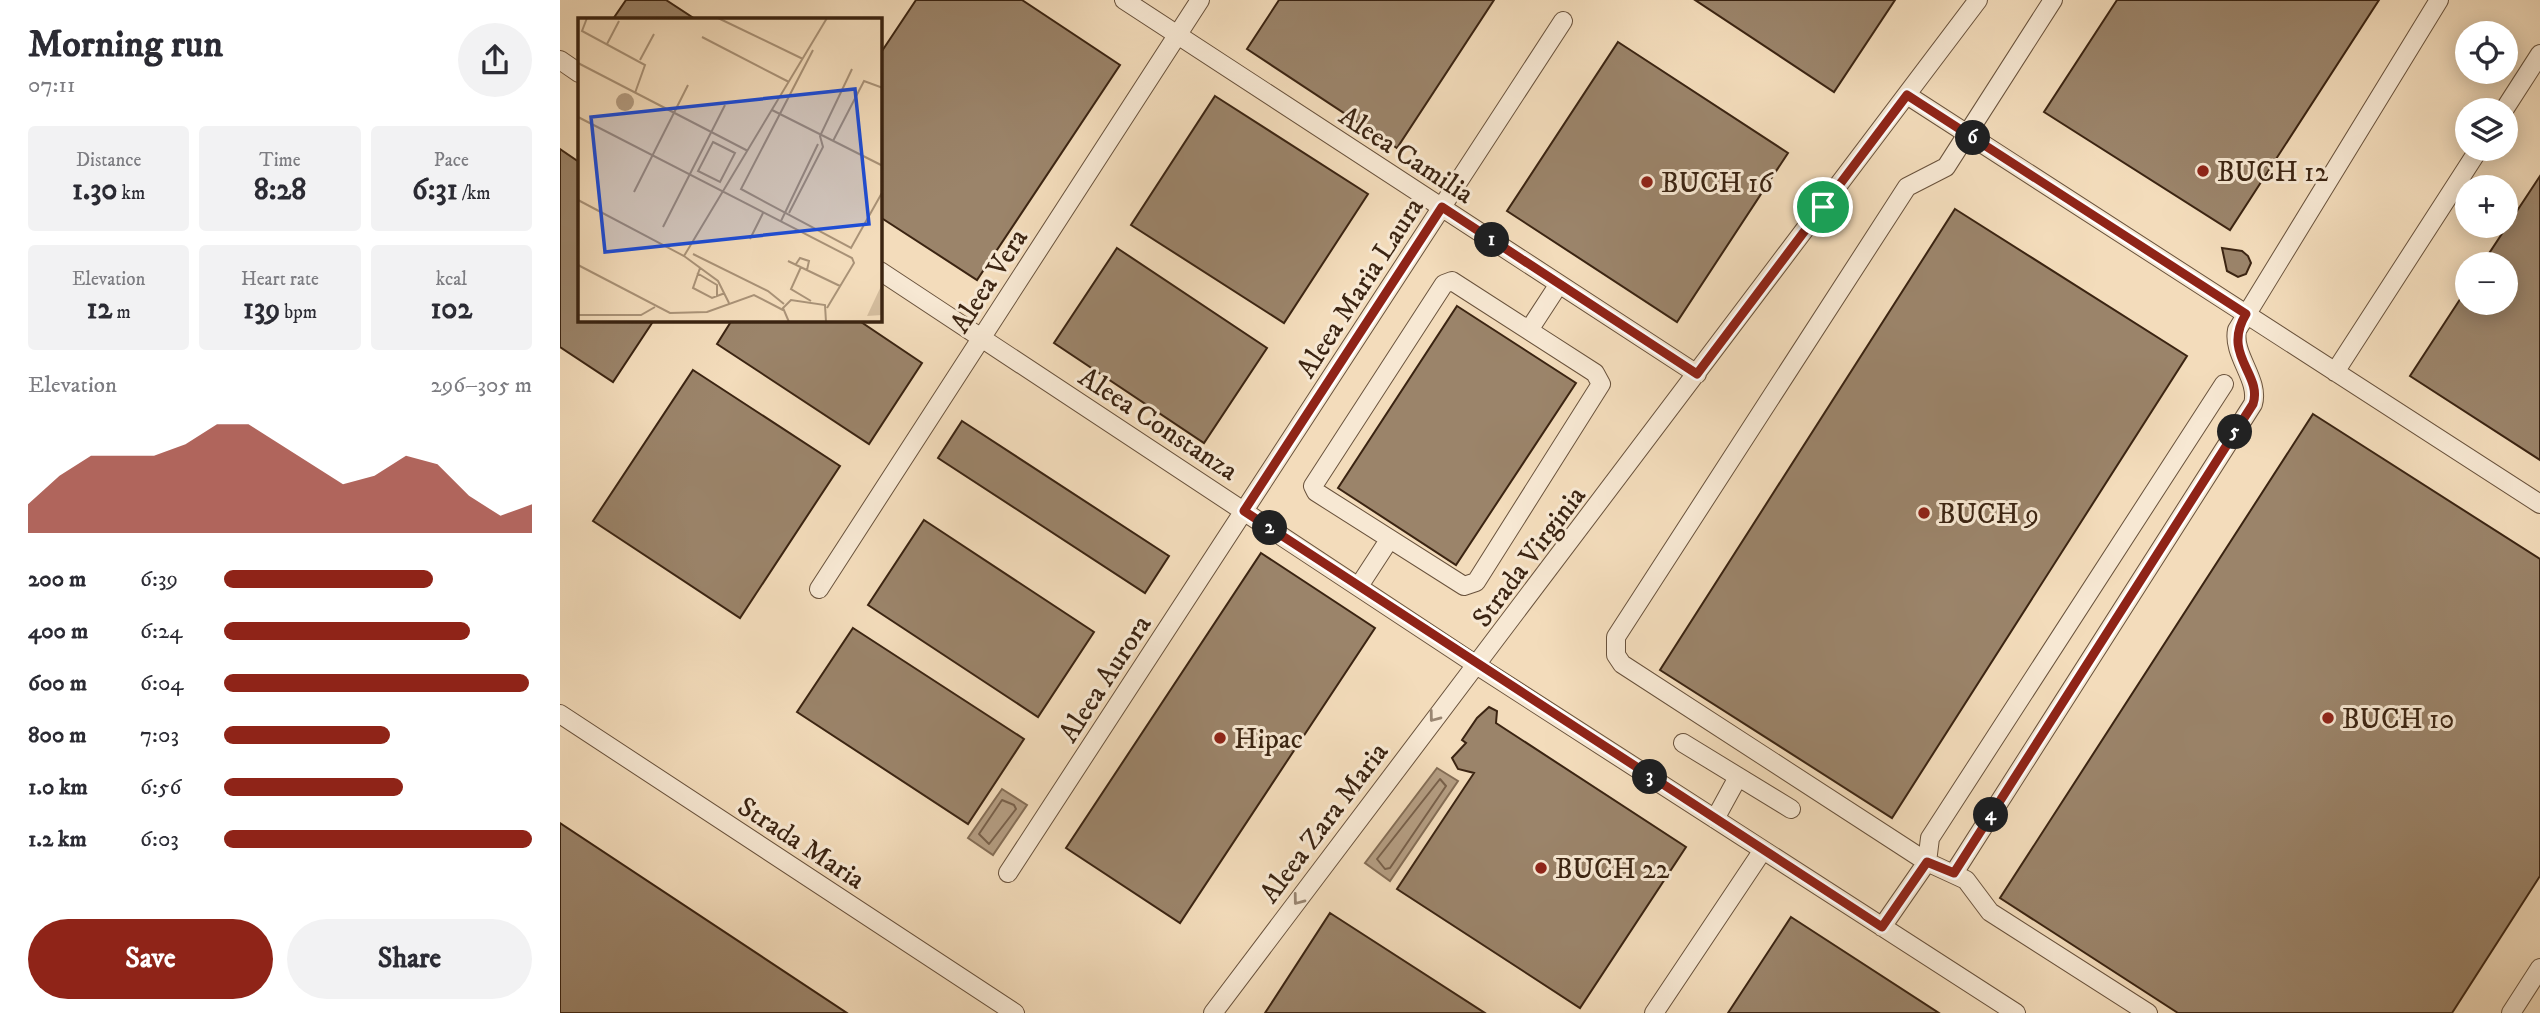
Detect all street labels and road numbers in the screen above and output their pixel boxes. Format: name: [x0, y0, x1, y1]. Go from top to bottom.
street label: Aleea Camilia: [1332, 99, 1480, 212]
street label: Aleea Maria Laura: [1289, 191, 1432, 385]
street label: Aleea Vera: [943, 222, 1036, 340]
street label: Aleea Constanza: [1072, 360, 1245, 489]
street label: Strada Virginia: [1465, 479, 1594, 634]
street label: Aleea Aurora: [1051, 608, 1159, 749]
street label: Aleea Zara Maria: [1252, 735, 1396, 910]
street label: Strada Maria: [731, 789, 872, 897]

